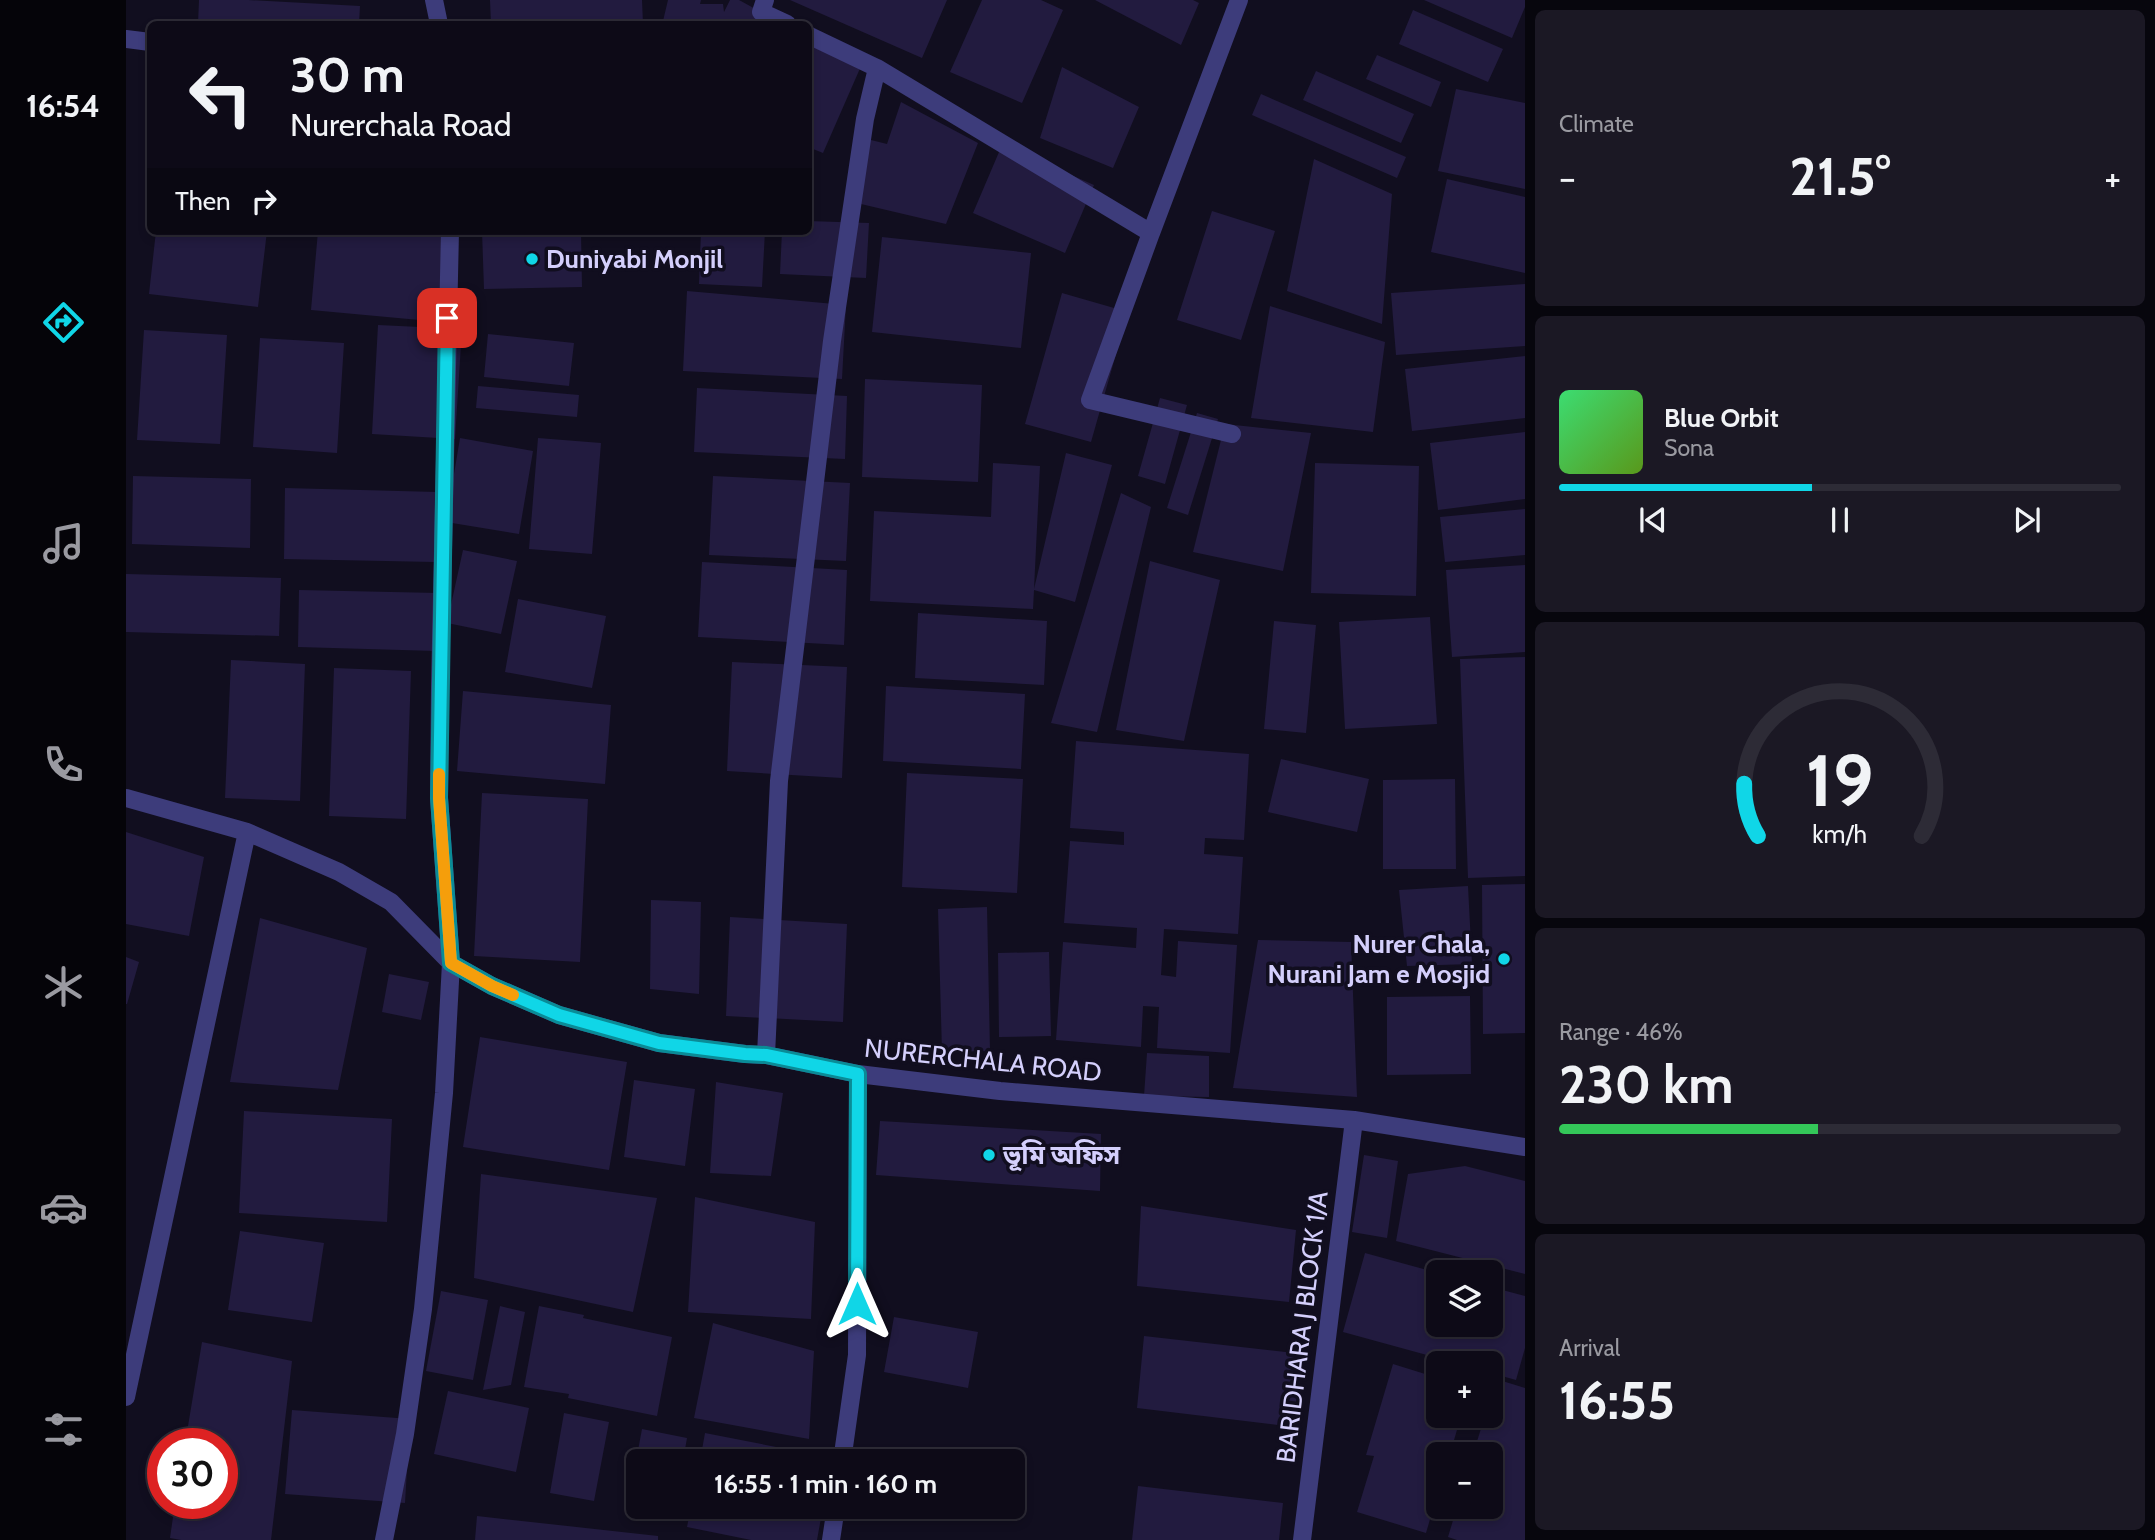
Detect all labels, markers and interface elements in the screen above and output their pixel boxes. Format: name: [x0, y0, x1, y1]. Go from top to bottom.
text: 30 m: [290, 45, 405, 104]
icon: left: [175, 49, 266, 140]
text: 16:54: [26, 86, 100, 125]
text: Nurerchala Road: [290, 105, 511, 144]
text: Climate: [1559, 110, 1634, 138]
text: 21.5°: [1789, 145, 1891, 208]
text: −: [1559, 154, 1576, 201]
text: +: [2104, 154, 2121, 201]
icon: right: [245, 182, 283, 220]
text: Then: [175, 185, 231, 217]
place label: Duniyabi Monjil: [546, 243, 723, 275]
marker: Duniyabi Monjil: [524, 251, 540, 267]
pin: [417, 288, 477, 348]
icon: directions: [39, 298, 88, 347]
icon: arrive: [428, 299, 466, 337]
text: Blue Orbit: [1664, 402, 1779, 434]
text: Sona: [1664, 434, 1714, 462]
icon: previous: [1634, 501, 1672, 539]
icon: pause: [1821, 501, 1859, 539]
icon: next: [2008, 501, 2046, 539]
icon: music: [39, 519, 88, 568]
text: 19: [1806, 736, 1874, 824]
icon: phone: [39, 740, 88, 789]
text: km/h: [1813, 819, 1867, 849]
place label: Nurer Chala, Nurani Jam e Mosjid: [1268, 928, 1490, 990]
marker: Nurer Chala, Nurani Jam e Mosjid: [1496, 951, 1512, 967]
icon: climate: [39, 962, 88, 1011]
text: Range · 46%: [1559, 1018, 1683, 1046]
street label: NURERCHALA ROAD: [863, 1032, 1103, 1088]
text: 230 km: [1559, 1053, 1733, 1116]
place label: ভূমি অফিস: [1002, 1139, 1121, 1172]
marker: ভূমি অফিস: [981, 1147, 997, 1163]
icon: car: [39, 1183, 88, 1232]
street label: BARIDHARA J BLOCK 1/A: [1269, 1189, 1335, 1465]
map controls: [1426, 1260, 1503, 1519]
button: layers: [1426, 1260, 1503, 1337]
position arrow: [820, 1267, 894, 1341]
text: Arrival: [1559, 1334, 1620, 1362]
button: +: [1426, 1351, 1503, 1428]
text: 16:55: [1559, 1369, 1675, 1432]
icon: filters: [39, 1405, 88, 1454]
speed limit sign: 30: [147, 1428, 238, 1519]
button: −: [1426, 1442, 1503, 1519]
text: 16:55 · 1 min · 160 m: [714, 1468, 937, 1500]

